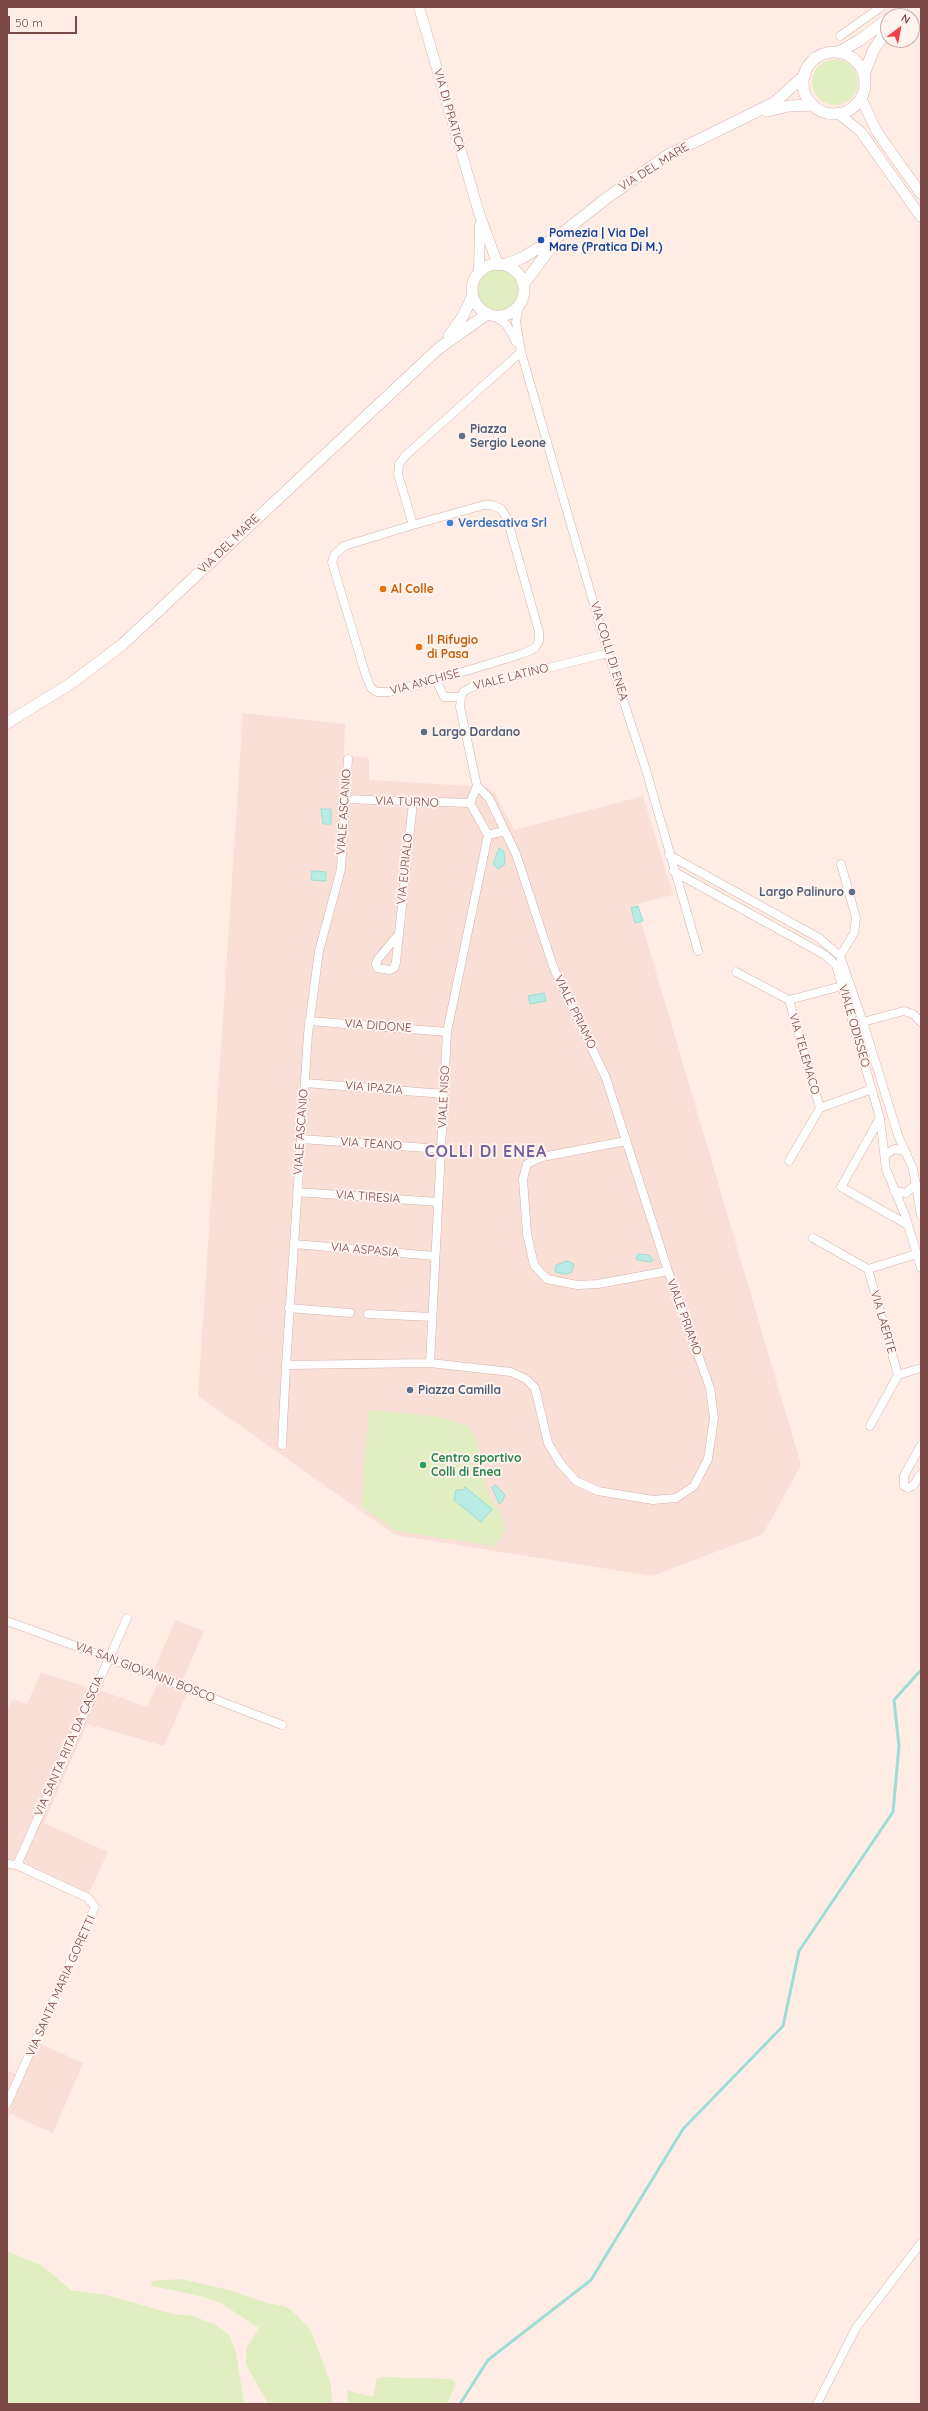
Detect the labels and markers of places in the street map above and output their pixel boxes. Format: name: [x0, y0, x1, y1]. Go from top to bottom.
place label: Pomezia | Via Del Mare (Pratica Di M.): [549, 226, 663, 254]
marker: Pomezia | Via Del Mare (Pratica Di M.): [536, 235, 546, 245]
place label: Piazza Sergio Leone: [470, 422, 546, 450]
marker: Piazza Sergio Leone: [457, 431, 467, 441]
place label: Verdesativa Srl: [458, 516, 547, 530]
marker: Verdesativa Srl: [445, 518, 455, 528]
place label: Al Colle: [391, 582, 434, 596]
marker: Al Colle: [378, 584, 388, 594]
place label: Il Rifugio di Pasa: [427, 633, 478, 661]
marker: Il Rifugio di Pasa: [414, 642, 424, 652]
place label: Largo Dardano: [432, 725, 520, 739]
marker: Largo Dardano: [419, 727, 429, 737]
place label: Largo Palinuro: [759, 885, 844, 899]
marker: Largo Palinuro: [847, 887, 857, 897]
place label: Piazza Camilla: [418, 1383, 501, 1397]
marker: Piazza Camilla: [405, 1385, 415, 1395]
place label: Centro sportivo Colli di Enea: [431, 1451, 521, 1479]
marker: Centro sportivo Colli di Enea: [418, 1460, 428, 1470]

